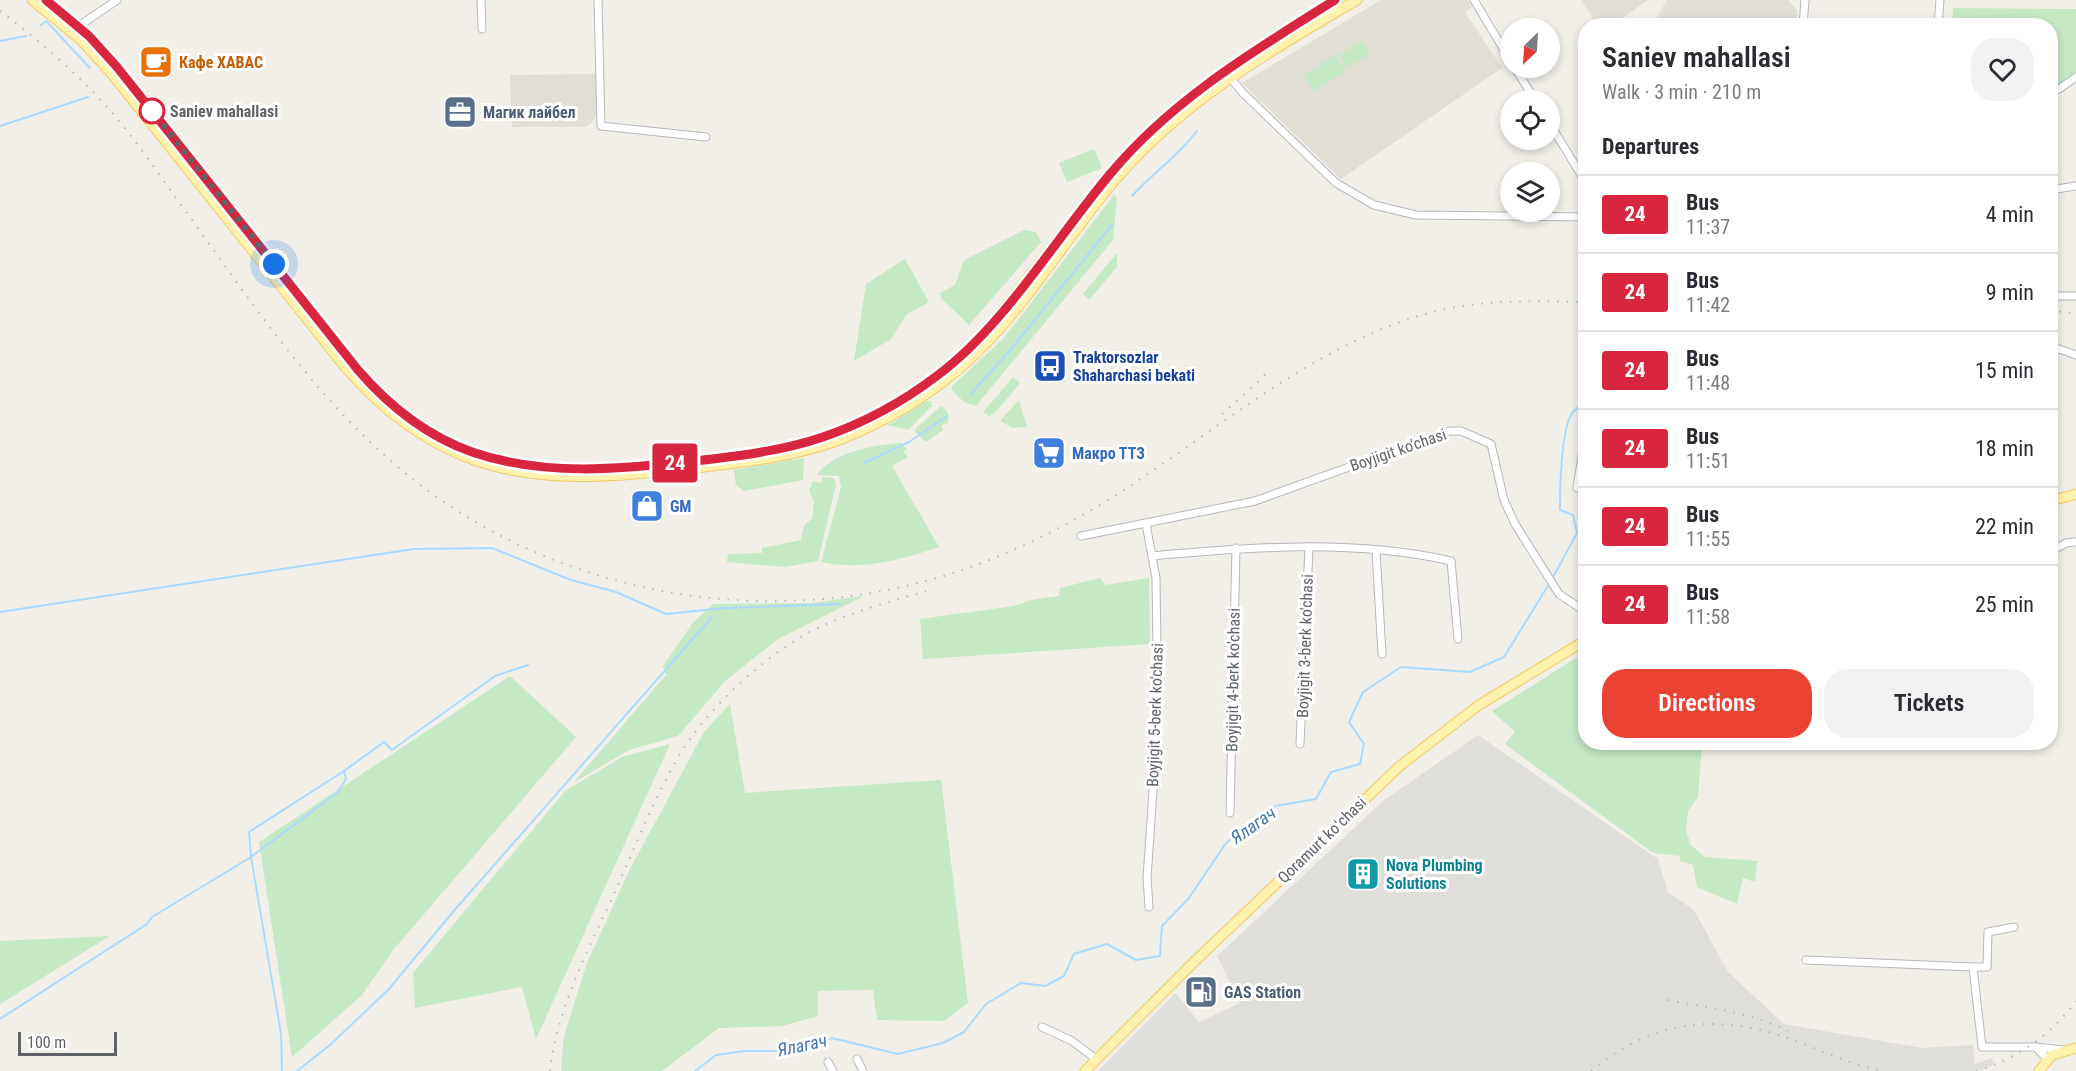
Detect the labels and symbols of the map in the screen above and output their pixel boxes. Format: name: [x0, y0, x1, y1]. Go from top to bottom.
north arrow: [1500, 18, 1560, 78]
cafe icon: Кафе ХАВАС: [138, 44, 174, 80]
place label: Кафе ХАВАС: [179, 53, 263, 72]
office icon: Магик лайбел: [442, 94, 478, 130]
marker: Saniev mahallasi: [139, 98, 165, 124]
place label: Saniev mahallasi: [170, 102, 278, 121]
place label: Магик лайбел: [483, 103, 576, 122]
your location: [259, 249, 289, 279]
bus stop icon: Traktorsozlar Shaharchasi bekati: [1032, 348, 1068, 384]
place label: Traktorsozlar Shaharchasi bekati: [1073, 348, 1195, 385]
street label: Boyjigit ko'chasi: [1347, 425, 1449, 475]
supermarket icon: Макро ТТЗ: [1031, 435, 1067, 471]
line badge: 24: [648, 444, 702, 482]
place label: Макро ТТЗ: [1072, 444, 1145, 463]
shop icon: GM: [629, 488, 665, 524]
place label: GM: [670, 497, 692, 516]
street label: Boyjigit 3-berk ko'chasi: [1293, 574, 1317, 718]
street label: Boyjigit 4-berk ko'chasi: [1222, 608, 1244, 752]
street label: Boyjigit 5-berk ko'chasi: [1143, 643, 1167, 787]
street label: Qoramurt koʻchasi: [1274, 793, 1370, 887]
water label: Ялагач: [1226, 802, 1280, 849]
building icon: Nova Plumbing Solutions: [1345, 856, 1381, 892]
place label: Nova Plumbing Solutions: [1386, 856, 1483, 893]
fuel station icon: GAS Station: [1183, 974, 1219, 1010]
place label: GAS Station: [1224, 983, 1301, 1002]
scale bar: [18, 1029, 117, 1056]
water label: Ялагач: [774, 1029, 829, 1061]

